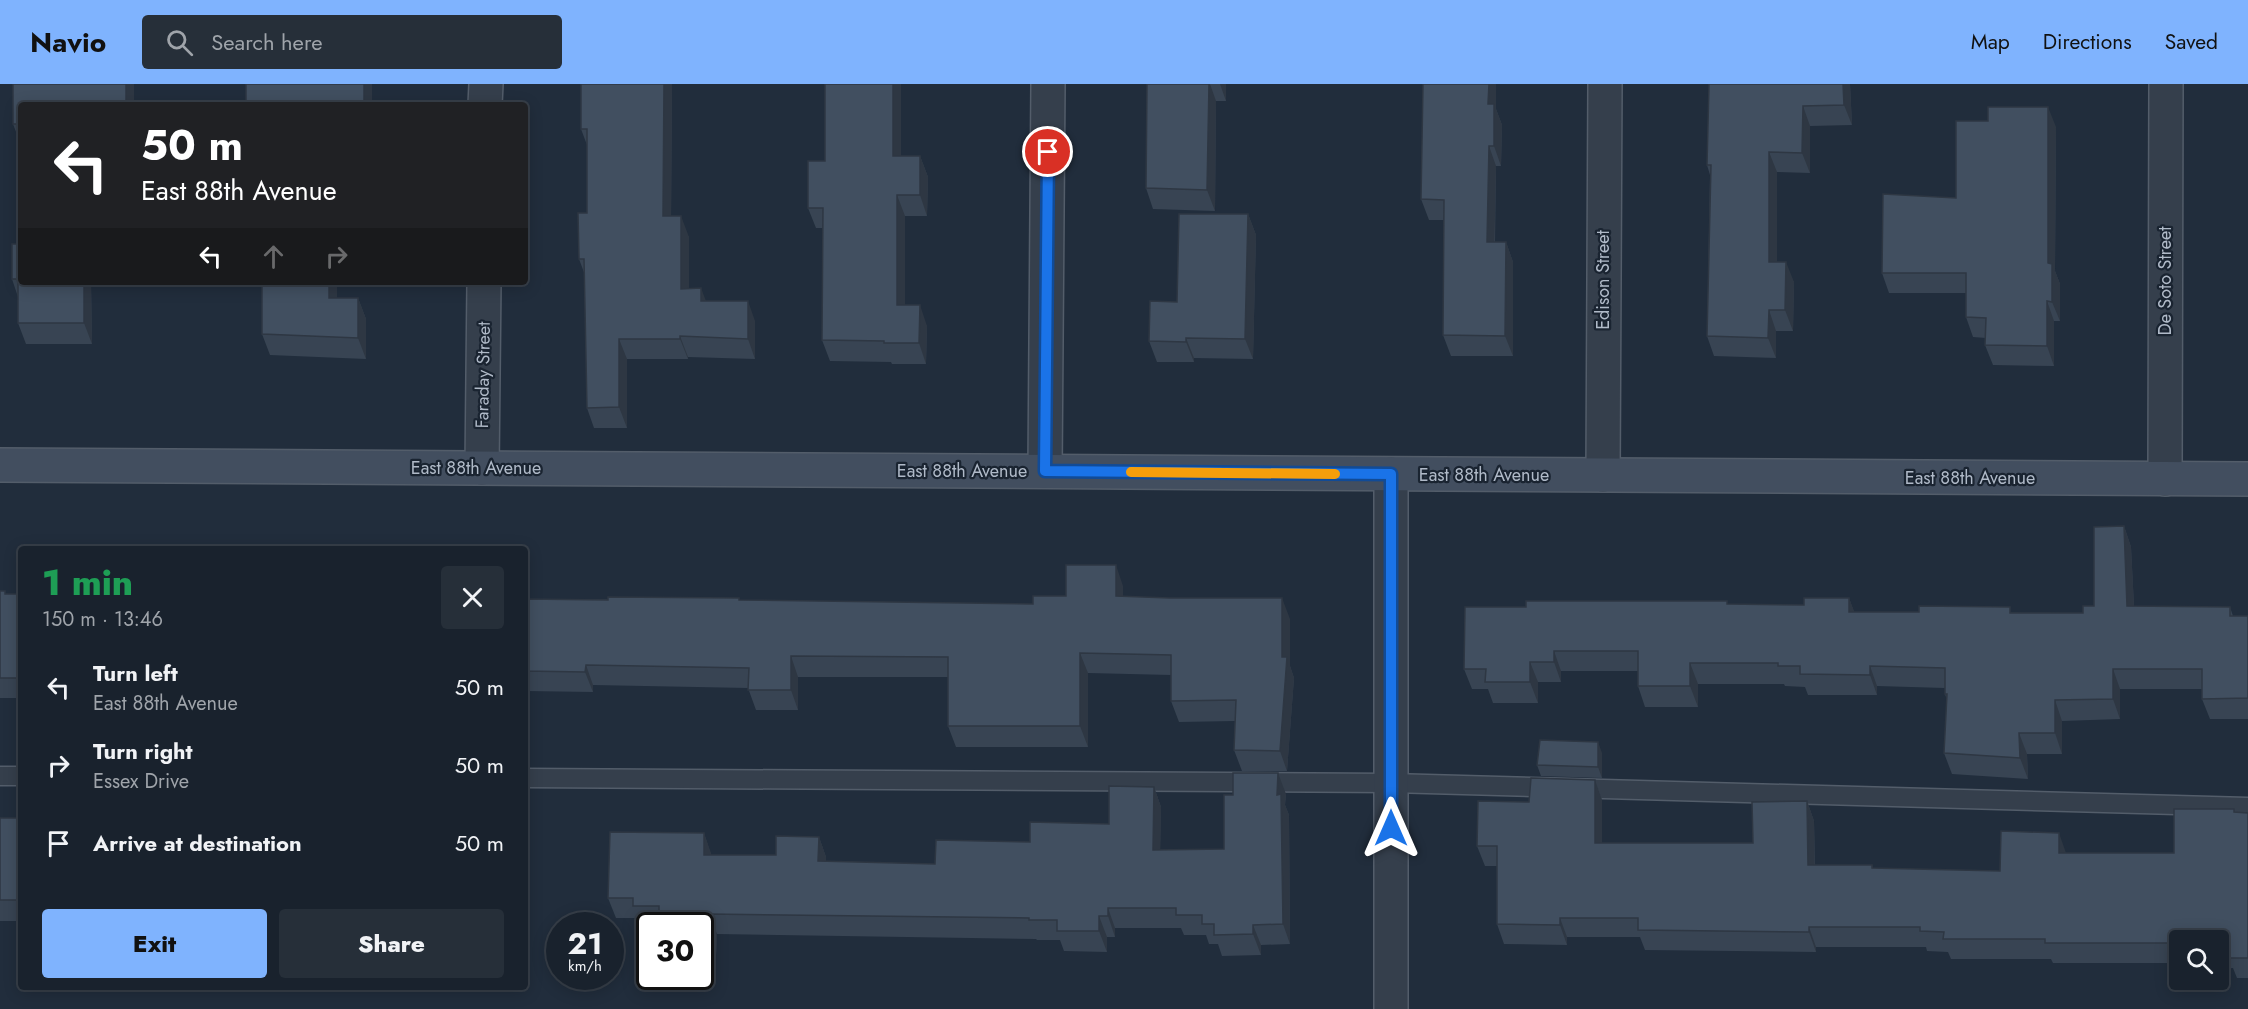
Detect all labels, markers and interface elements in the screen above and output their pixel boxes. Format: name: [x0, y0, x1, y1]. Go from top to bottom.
search box: [142, 15, 562, 69]
text: Navio: [30, 22, 106, 63]
icon: search: [163, 26, 196, 59]
text: Search here: [211, 26, 322, 58]
text: Map: [1971, 27, 2010, 57]
text: Directions: [2043, 27, 2132, 57]
text: Saved: [2165, 27, 2218, 57]
text: 50 m: [141, 115, 243, 176]
icon: left: [42, 126, 120, 204]
pin: [1022, 126, 1073, 177]
icon: arrive: [1031, 135, 1064, 168]
text: East 88th Avenue: [141, 171, 337, 210]
street label: De Soto Street: [2152, 226, 2178, 336]
street label: Edison Street: [1590, 229, 1616, 330]
icon: left: [194, 240, 227, 273]
icon: ahead: [257, 240, 290, 273]
icon: right: [320, 240, 353, 273]
street label: Faraday Street: [469, 321, 497, 429]
street label: East 88th Avenue: [411, 455, 541, 481]
street label: East 88th Avenue: [897, 458, 1027, 484]
street label: East 88th Avenue: [1419, 462, 1549, 488]
street label: East 88th Avenue: [1905, 465, 2035, 491]
text: 1 min: [42, 556, 133, 608]
button: close: [441, 566, 504, 629]
text: 150 m · 13:46: [42, 605, 163, 634]
text: Turn left: [93, 657, 178, 689]
icon: left: [42, 671, 75, 704]
text: 50 m: [455, 671, 504, 703]
text: East 88th Avenue: [93, 689, 238, 718]
text: Turn right: [93, 735, 193, 767]
icon: right: [42, 749, 75, 782]
text: 50 m: [455, 749, 504, 781]
text: Essex Drive: [93, 767, 189, 796]
position arrow: [1359, 796, 1423, 860]
icon: arrive: [42, 827, 75, 860]
text: Arrive at destination: [93, 827, 302, 859]
text: 50 m: [455, 827, 504, 859]
button: Exit: [42, 909, 267, 978]
button: Share: [279, 909, 504, 978]
speed limit sign: 30: [636, 912, 714, 990]
text: 21: [568, 922, 602, 965]
map controls: [2169, 930, 2229, 990]
button: search: [2169, 930, 2229, 990]
text: km/h: [568, 955, 602, 977]

